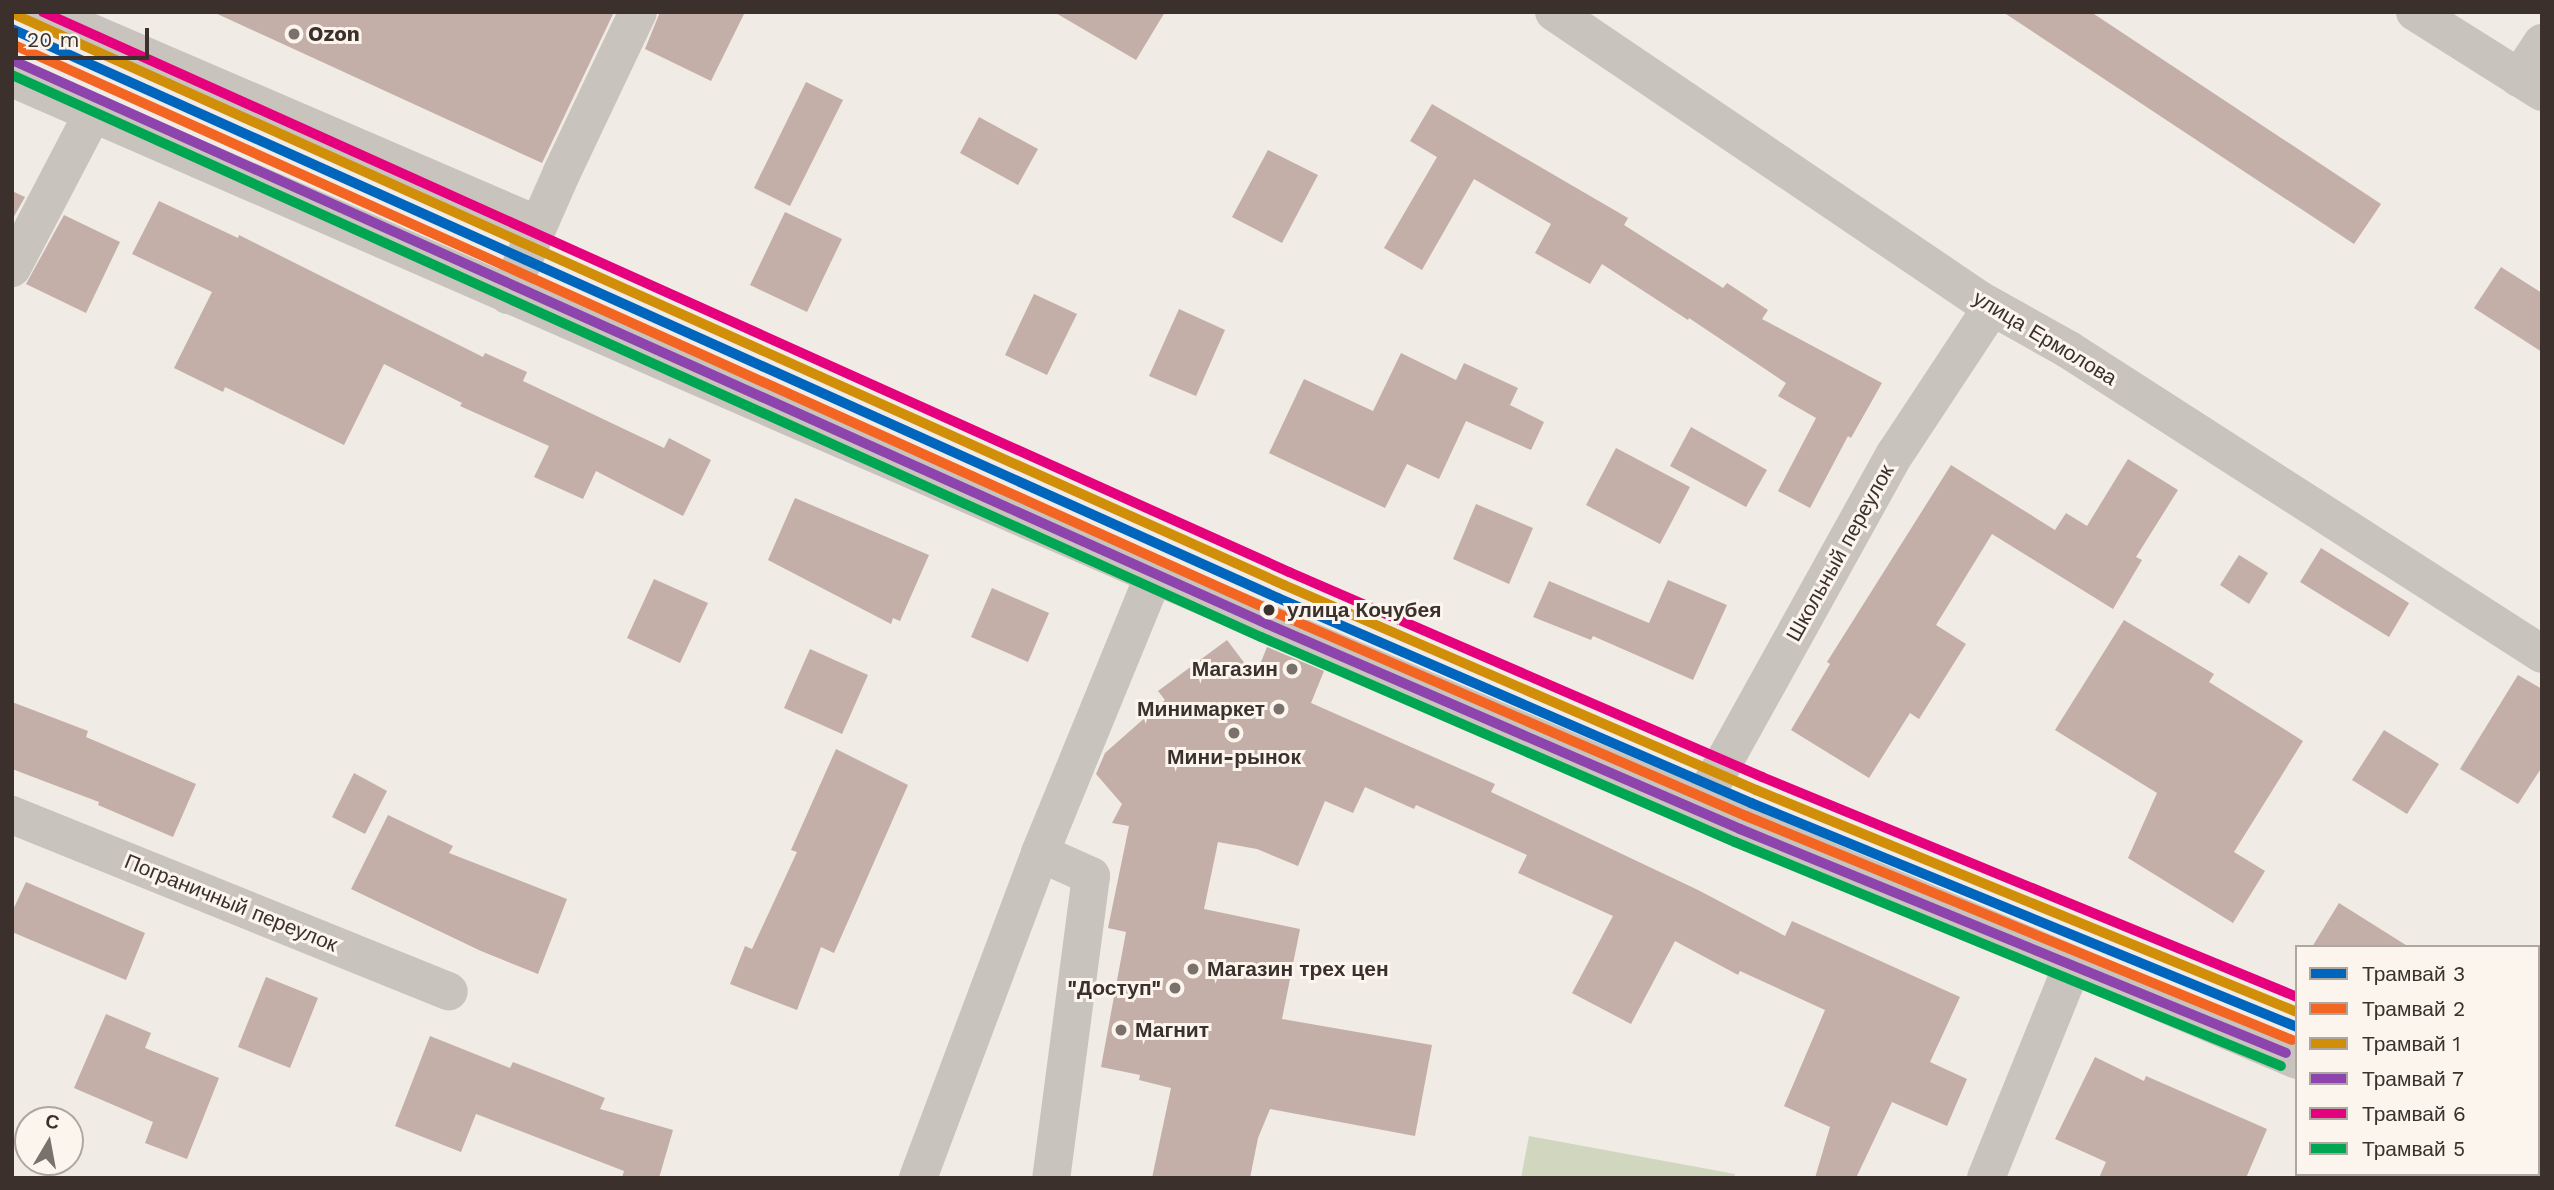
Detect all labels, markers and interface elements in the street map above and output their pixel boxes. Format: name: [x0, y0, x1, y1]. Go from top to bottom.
scale bar: [18, 14, 152, 58]
place label: Ozon: [308, 21, 360, 47]
marker: Ozon: [286, 26, 302, 42]
text: 20 m: [27, 27, 79, 52]
street label: улица Ермолова: [1969, 285, 2121, 391]
street label: Школьный переулок: [1781, 460, 1899, 646]
place label: улица Кочубея: [1287, 597, 1441, 623]
marker: улица Кочубея: [1257, 598, 1281, 622]
place label: Магазин: [1192, 656, 1278, 682]
marker: Магазин: [1284, 661, 1300, 677]
place label: Минимаркет: [1137, 696, 1265, 722]
marker: Минимаркет: [1271, 701, 1287, 717]
marker: Мини-рынок: [1226, 725, 1242, 741]
place label: Мини-рынок: [1167, 744, 1301, 770]
street label: Пограничный переулок: [121, 849, 341, 957]
legend: [2295, 945, 2540, 1176]
place label: Магазин трех цен: [1207, 956, 1389, 982]
marker: Магазин трех цен: [1185, 961, 1201, 977]
text: Трамвай 3: [2362, 961, 2465, 986]
place label: "Доступ": [1068, 975, 1161, 1001]
marker: "Доступ": [1167, 980, 1183, 996]
text: Трамвай 2: [2362, 996, 2465, 1021]
place label: Магнит: [1135, 1017, 1209, 1043]
marker: Магнит: [1113, 1022, 1129, 1038]
text: Трамвай 1: [2362, 1031, 2461, 1056]
text: Трамвай 7: [2362, 1066, 2464, 1091]
text: Трамвай 6: [2362, 1101, 2466, 1126]
north arrow: [14, 1106, 84, 1176]
text: С: [44, 1109, 61, 1134]
text: Трамвай 5: [2362, 1136, 2465, 1161]

